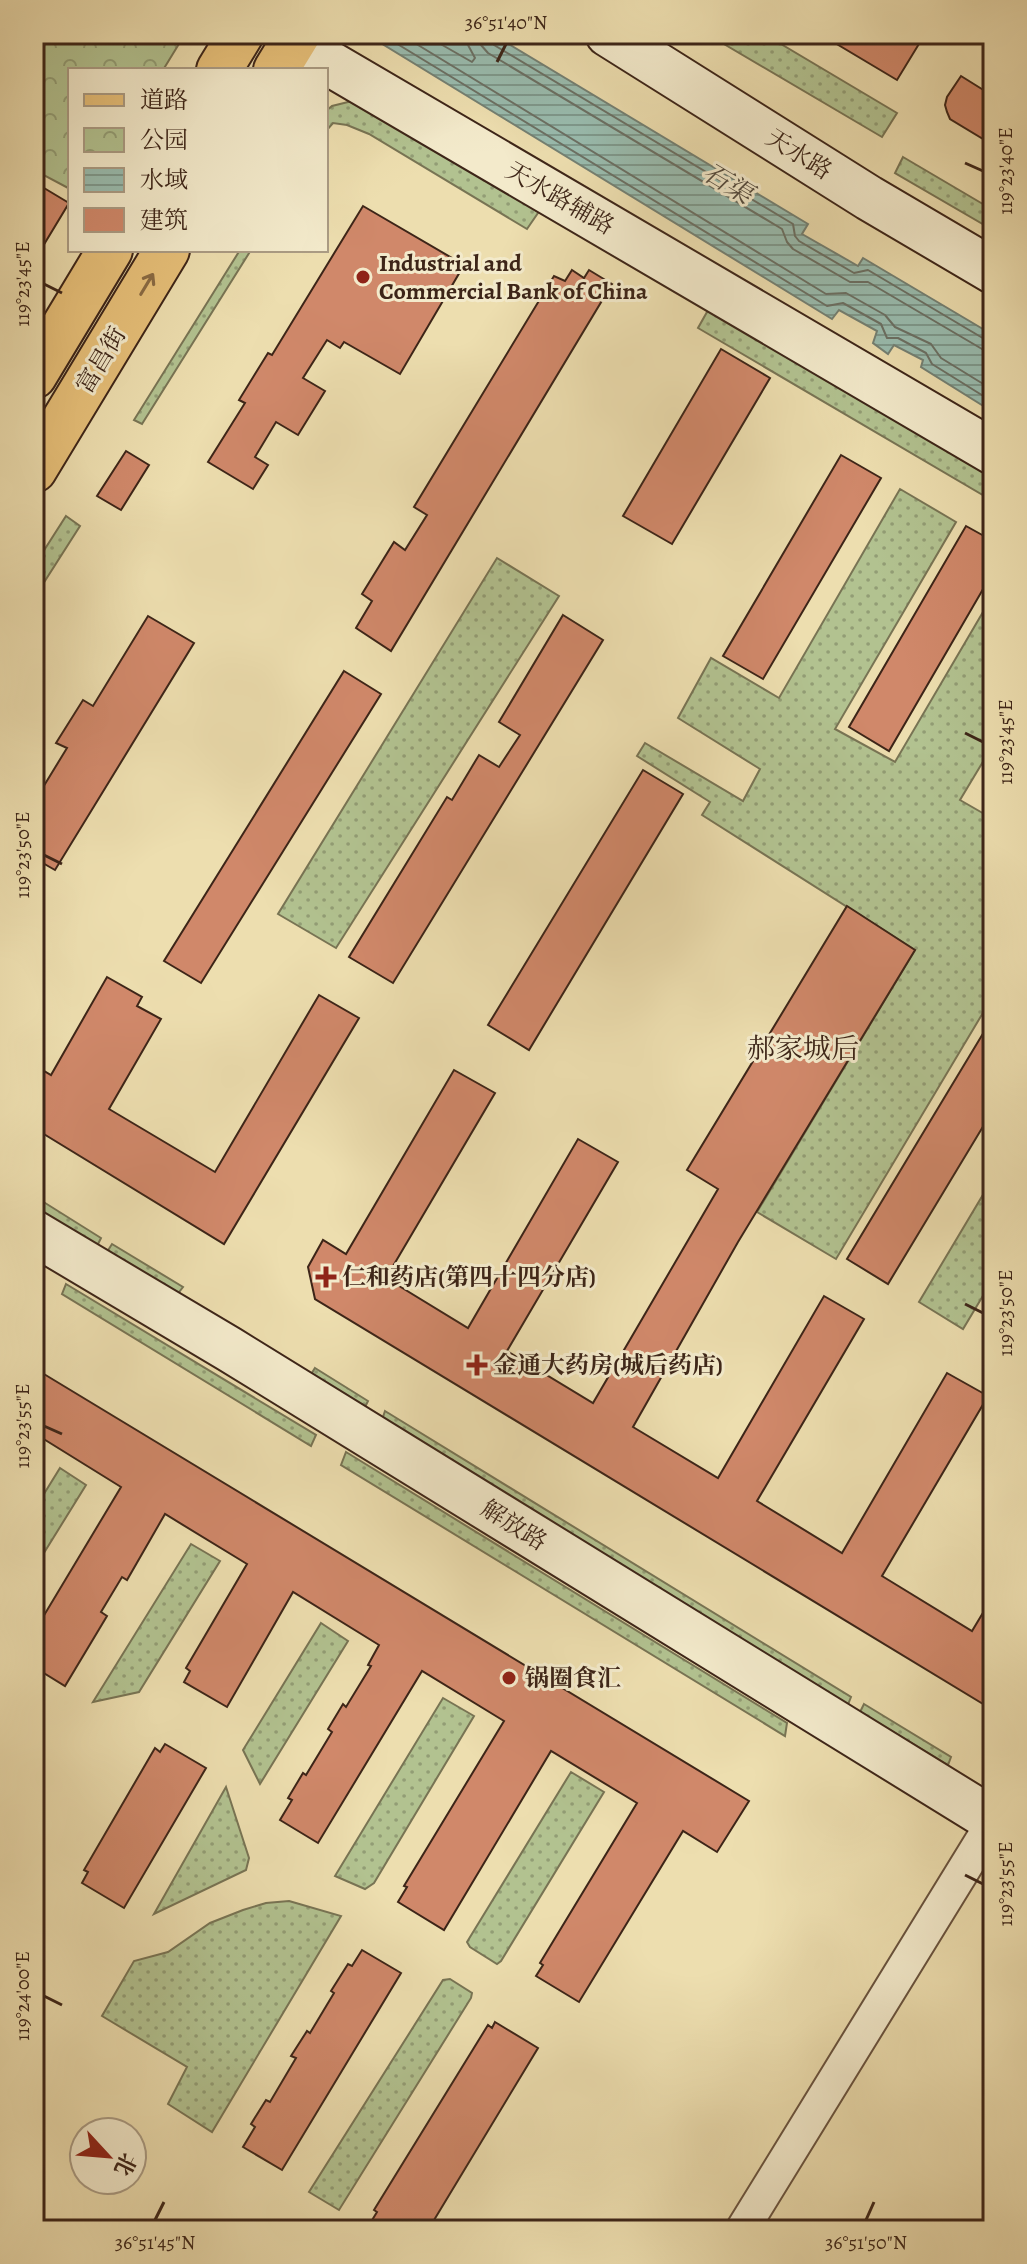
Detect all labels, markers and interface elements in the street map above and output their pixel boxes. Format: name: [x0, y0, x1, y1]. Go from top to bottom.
text: 36°51'40"N: [465, 9, 547, 36]
legend: [68, 68, 328, 252]
text: 道路: [140, 84, 188, 116]
street label: 天水路: [760, 121, 838, 187]
text: 公园: [140, 124, 188, 156]
text: 119°23'40"E: [992, 127, 1019, 215]
street label: 天水路辅路: [500, 154, 620, 242]
water label: 石渠: [696, 155, 762, 213]
text: 水域: [140, 164, 188, 196]
text: 建筑: [140, 204, 188, 236]
text: 119°23'45"E: [9, 241, 36, 327]
place label: Industrial and Commercial Bank of China: [379, 247, 648, 307]
marker: Industrial and Commercial Bank of China: [354, 268, 372, 286]
one-way arrow: [139, 273, 155, 296]
street label: 富昌街: [69, 321, 133, 399]
text: 119°23'45"E: [992, 699, 1019, 785]
text: 119°23'50"E: [9, 811, 36, 899]
district label: 郝家城后: [747, 1030, 859, 1068]
place label: 仁和药店(第四十四分店): [342, 1261, 596, 1293]
marker: 仁和药店(第四十四分店): [317, 1268, 335, 1286]
text: 119°23'50"E: [992, 1269, 1019, 1357]
place label: 金通大药房(城后药店): [493, 1349, 723, 1381]
marker: 金通大药房(城后药店): [468, 1356, 486, 1374]
text: 119°23'55"E: [9, 1383, 36, 1469]
street label: 解放路: [475, 1492, 553, 1558]
place label: 锅圈食汇: [525, 1662, 621, 1694]
marker: 锅圈食汇: [500, 1669, 518, 1687]
text: 119°23'55"E: [992, 1841, 1019, 1927]
text: 119°24'00"E: [9, 1951, 36, 2041]
north arrow: [68, 2116, 148, 2196]
text: 北: [107, 2148, 143, 2181]
text: 36°51'45"N: [115, 2229, 195, 2256]
text: 36°51'50"N: [825, 2229, 907, 2256]

